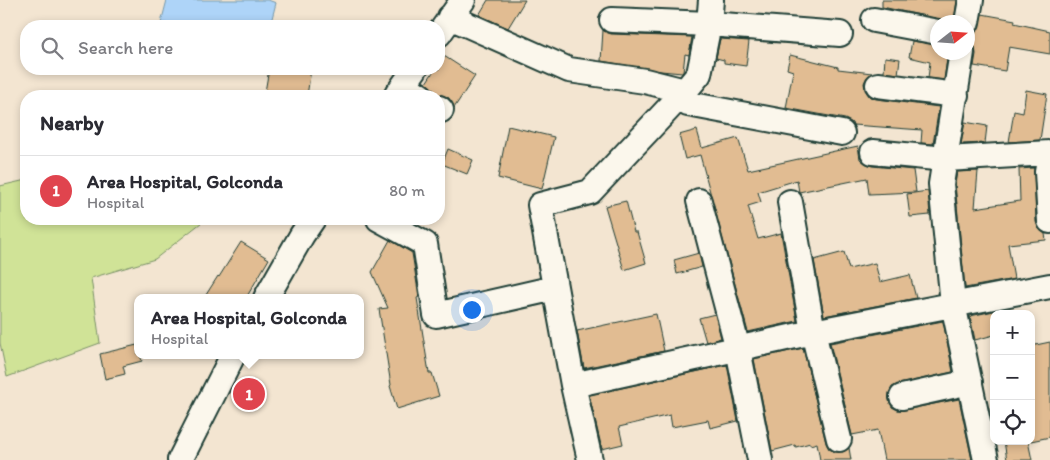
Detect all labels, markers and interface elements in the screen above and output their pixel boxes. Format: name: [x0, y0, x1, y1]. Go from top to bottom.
north arrow: [930, 15, 975, 60]
search box: [20, 20, 445, 75]
icon: search: [38, 34, 66, 62]
text: Search here: [78, 36, 173, 59]
text: Nearby: [40, 110, 104, 135]
text: Area Hospital, Golconda: [87, 170, 283, 193]
text: 1: [52, 181, 60, 200]
text: 80 m: [389, 181, 425, 200]
text: Hospital: [87, 193, 144, 212]
popup: [134, 294, 364, 359]
your location: [459, 297, 485, 323]
text: Area Hospital, Golconda: [151, 306, 347, 329]
map controls: [990, 310, 1035, 445]
button: +: [990, 310, 1035, 355]
text: Hospital: [151, 329, 208, 348]
button: −: [990, 355, 1035, 400]
pin: 1: [233, 375, 265, 413]
button: locate: [990, 400, 1035, 445]

